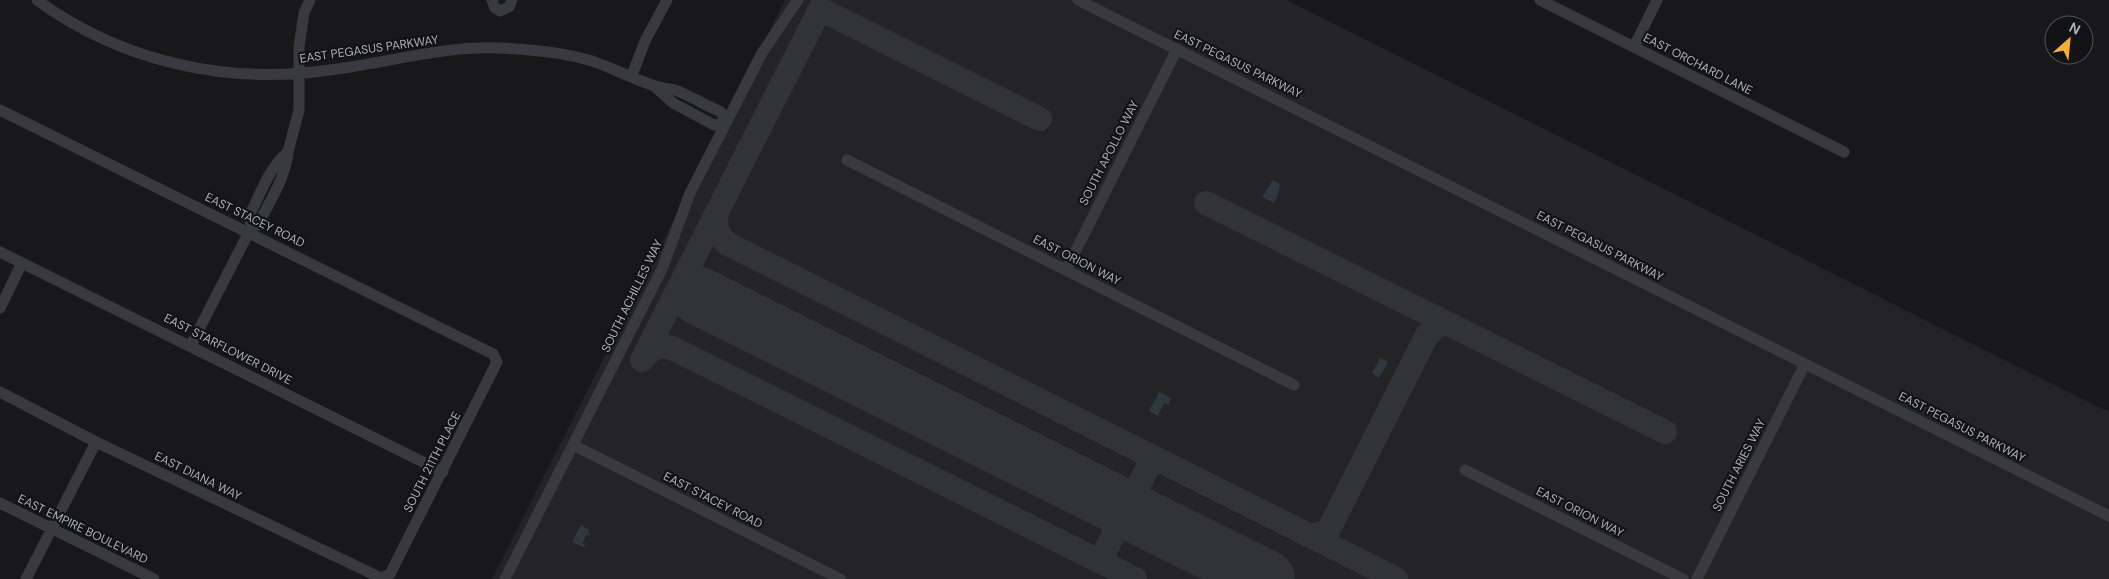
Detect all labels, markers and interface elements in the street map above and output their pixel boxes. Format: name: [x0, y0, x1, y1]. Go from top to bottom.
north arrow: [2044, 15, 2094, 65]
text: N: [2066, 18, 2084, 39]
street label: EAST PEGASUS PARKWAY: [1172, 26, 1304, 102]
street label: EAST ORCHARD LANE: [1641, 30, 1756, 99]
street label: EAST PEGASUS PARKWAY: [299, 31, 439, 67]
street label: SOUTH APOLLO WAY: [1076, 98, 1142, 208]
street label: EAST STACEY ROAD: [202, 189, 308, 251]
street label: EAST PEGASUS PARKWAY: [1534, 207, 1666, 285]
street label: EAST ORION WAY: [1030, 231, 1124, 289]
street label: SOUTH ACHILLES WAY: [598, 237, 666, 355]
street label: EAST STARFLOWER DRIVE: [161, 310, 295, 388]
street label: EAST PEGASUS PARKWAY: [1896, 388, 2028, 466]
street label: SOUTH 211TH PLACE: [400, 409, 464, 515]
street label: SOUTH ARIES WAY: [1709, 416, 1769, 514]
street label: EAST DIANA WAY: [152, 448, 244, 504]
street label: EAST STACEY ROAD: [661, 468, 765, 532]
street label: EAST ORION WAY: [1533, 483, 1627, 541]
street label: EAST EMPIRE BOULEVARD: [15, 490, 151, 568]

